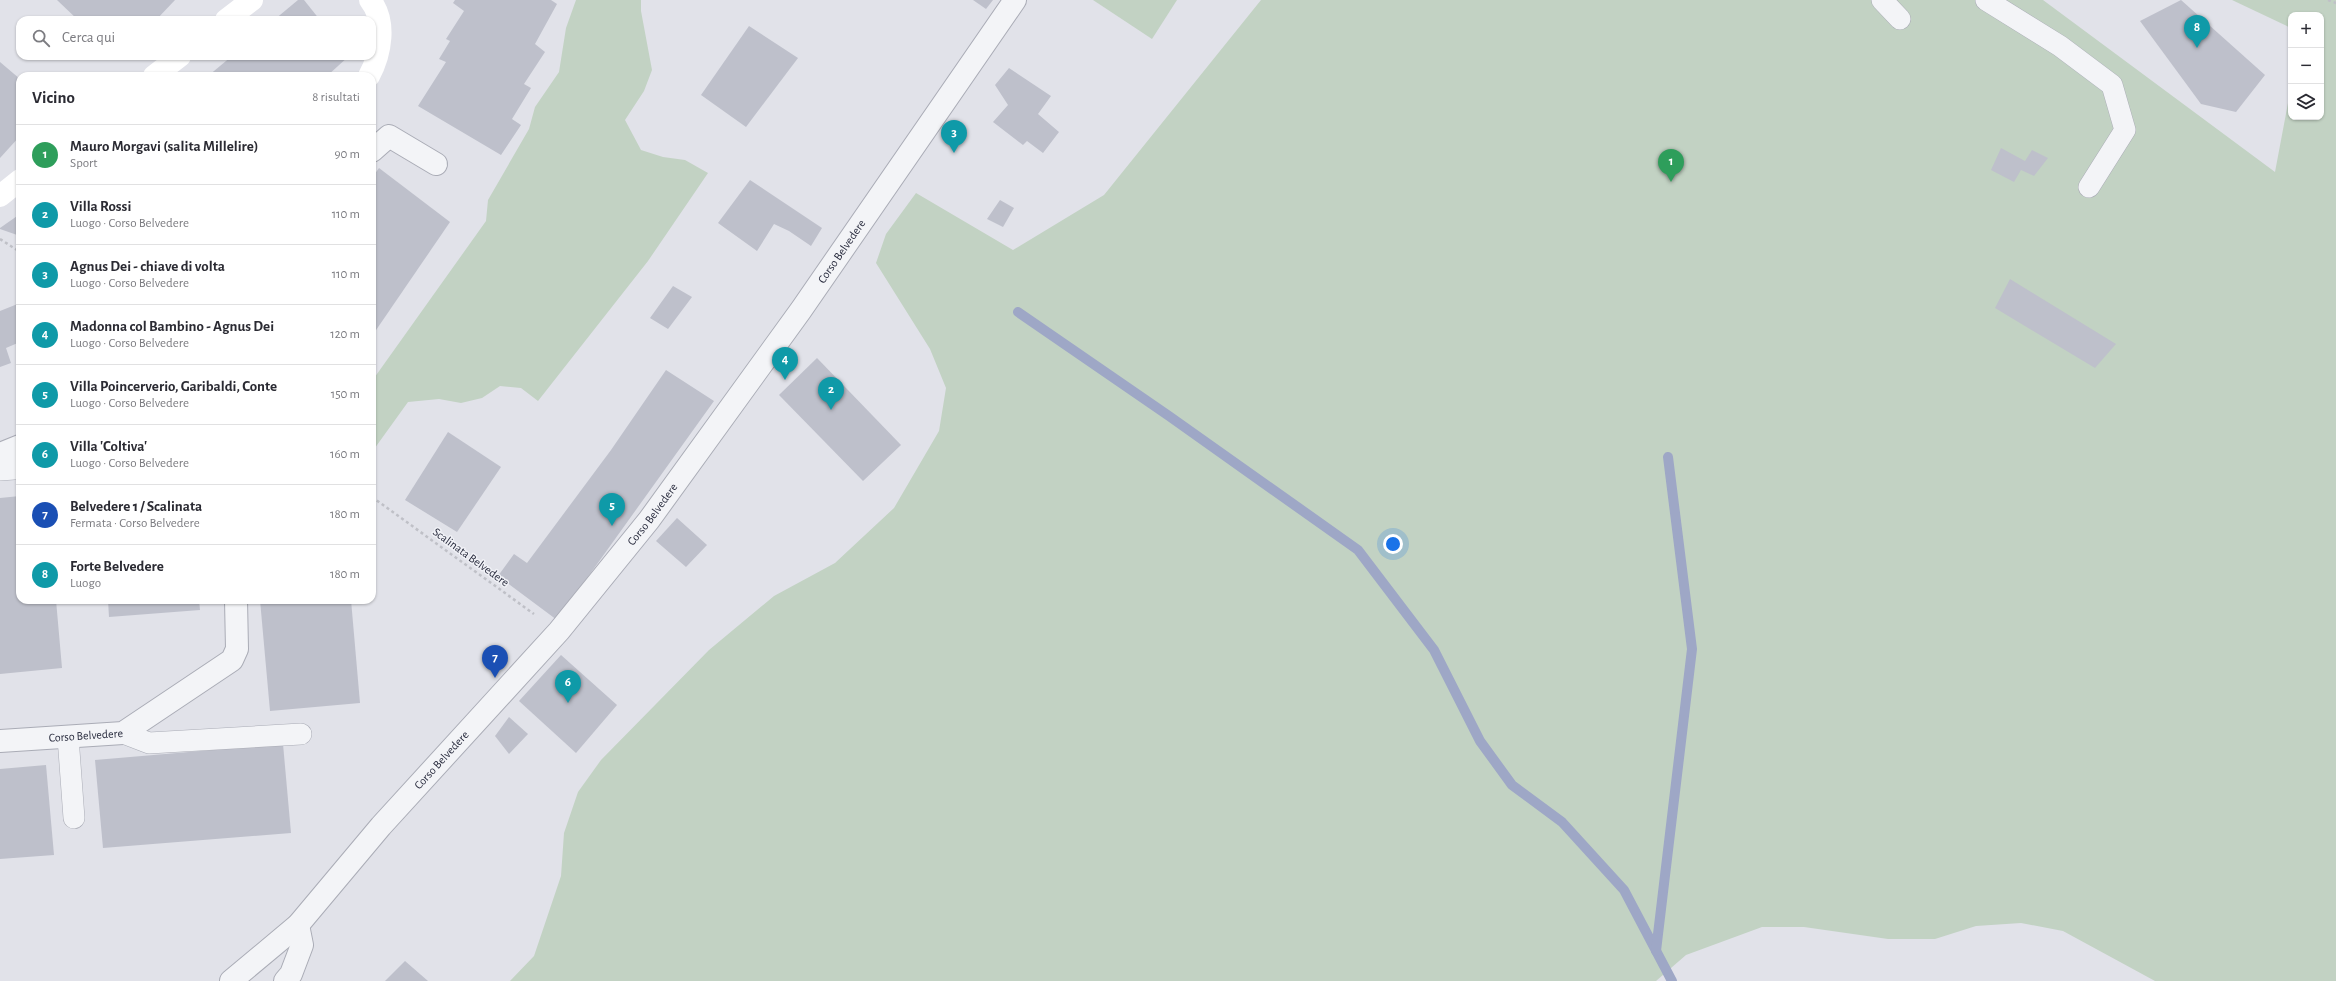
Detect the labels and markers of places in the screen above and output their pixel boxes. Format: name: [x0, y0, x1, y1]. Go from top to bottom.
pin: 8: [2184, 15, 2210, 48]
pin: 3: [941, 120, 967, 153]
pin: 1: [1658, 149, 1684, 182]
pin: 4: [772, 347, 798, 380]
pin: 2: [818, 377, 844, 410]
pin: 5: [599, 493, 625, 526]
pin: 7: [482, 645, 508, 678]
pin: 6: [555, 670, 581, 703]

